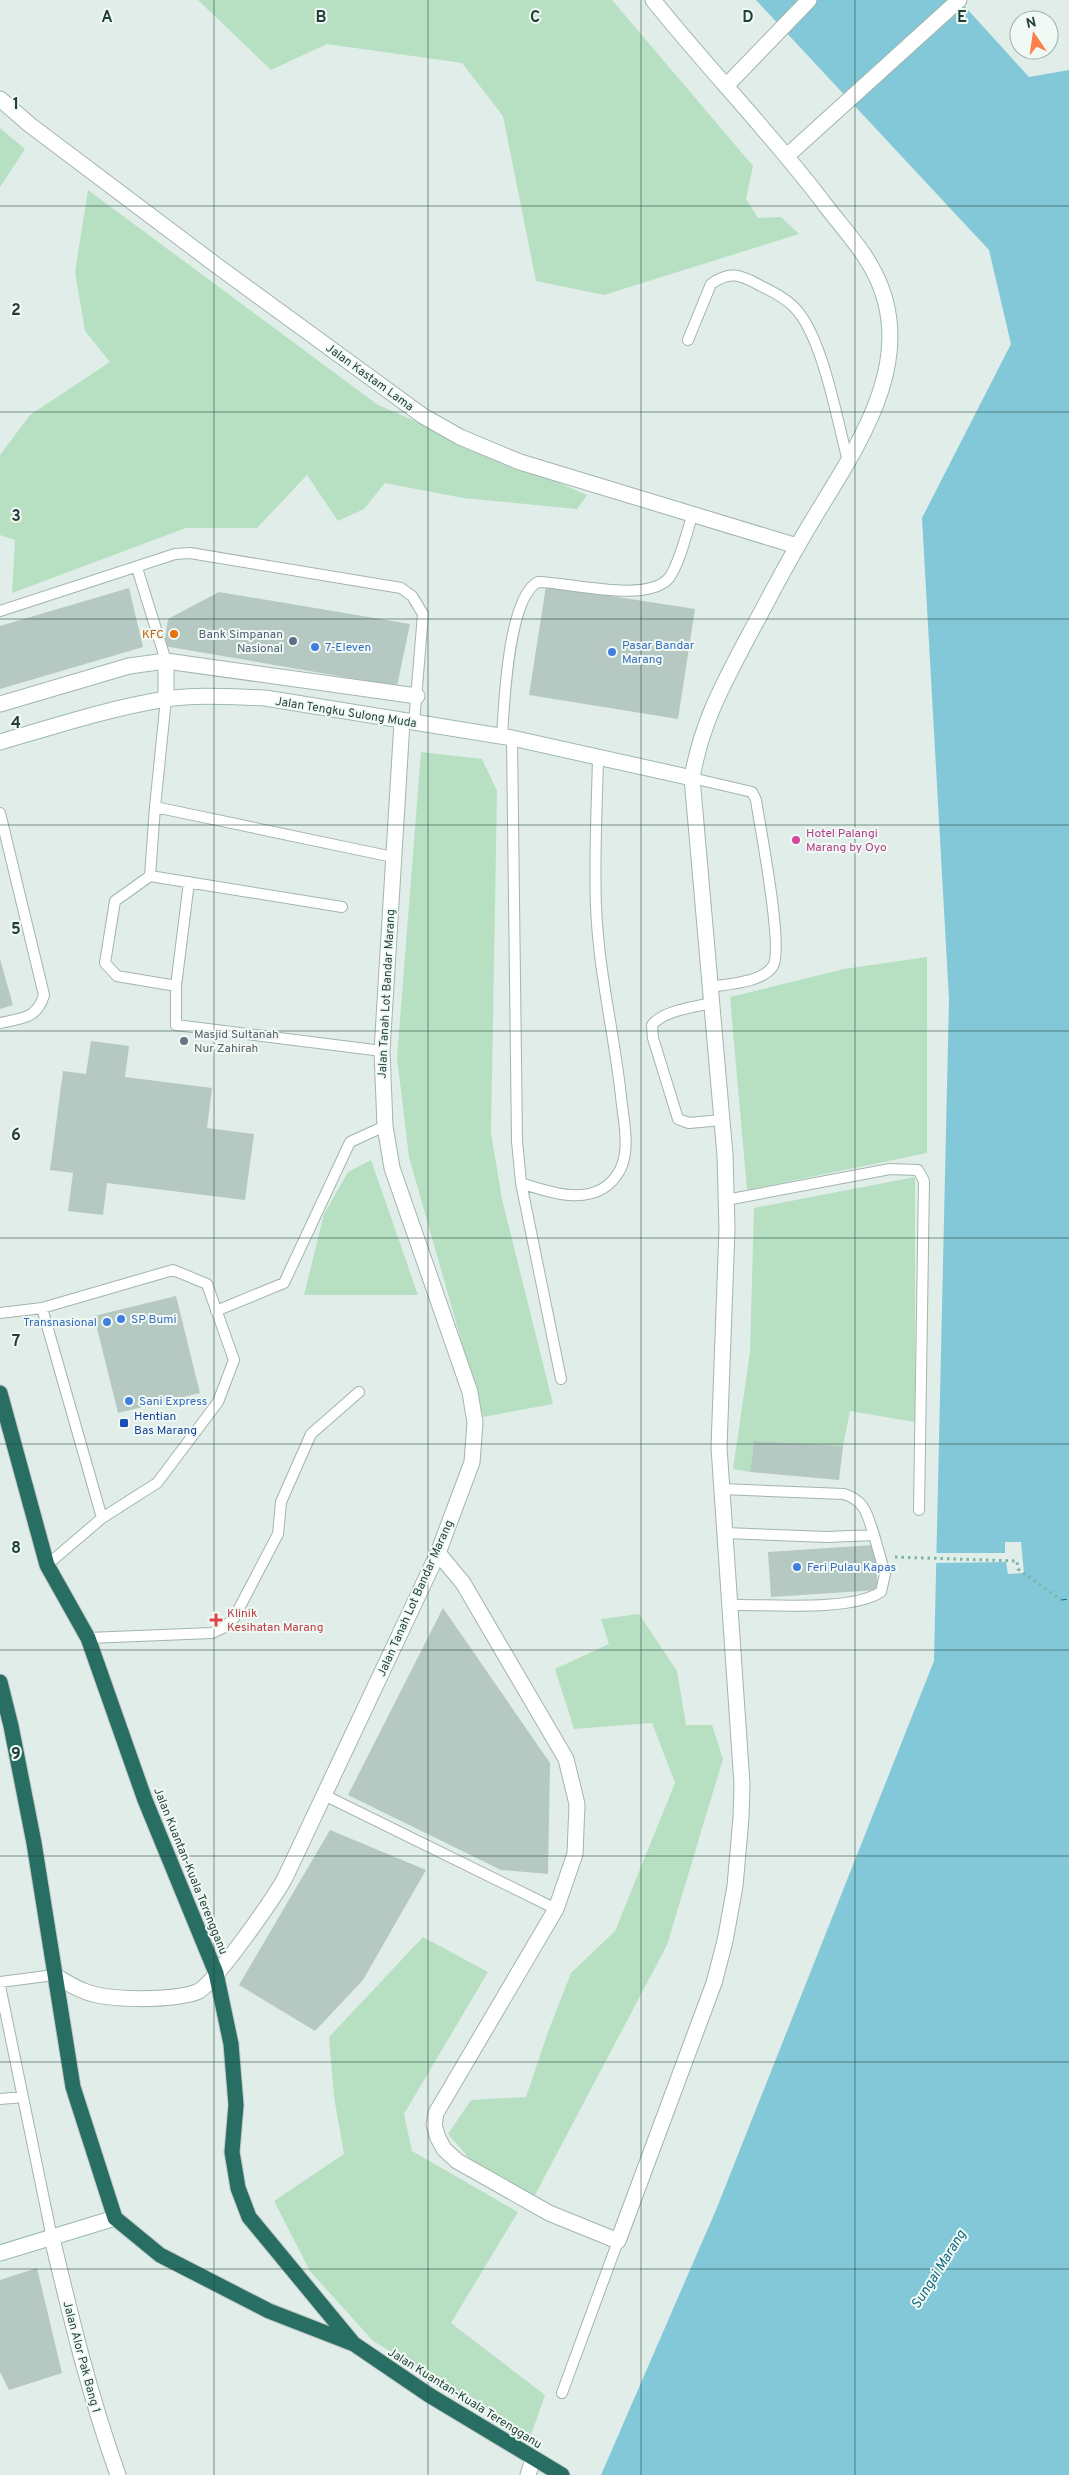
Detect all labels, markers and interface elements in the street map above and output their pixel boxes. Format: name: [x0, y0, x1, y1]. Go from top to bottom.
text: A: [101, 8, 113, 28]
text: B: [315, 8, 327, 28]
text: C: [530, 8, 540, 28]
text: D: [742, 8, 754, 28]
text: E: [957, 8, 967, 28]
north arrow: [1009, 10, 1059, 60]
text: N: [1025, 14, 1038, 33]
text: 1: [13, 95, 19, 115]
text: 2: [11, 301, 21, 321]
street label: Jalan Kastam Lama: [322, 340, 417, 415]
text: 3: [11, 507, 21, 527]
place label: KFC: [142, 627, 164, 643]
place label: Bank Simpanan Nasional: [199, 627, 283, 657]
marker: KFC: [168, 628, 180, 640]
marker: Bank Simpanan Nasional: [287, 635, 299, 647]
place label: Pasar Bandar Marang: [622, 638, 695, 668]
place label: 7-Eleven: [325, 640, 371, 656]
marker: 7-Eleven: [309, 641, 321, 653]
marker: Pasar Bandar Marang: [606, 646, 618, 658]
street label: Jalan Tengku Sulong Muda: [274, 694, 418, 732]
text: 4: [11, 714, 21, 734]
place label: Hotel Palangi Marang by Oyo: [806, 826, 887, 856]
marker: Hotel Palangi Marang by Oyo: [790, 834, 802, 846]
street label: Jalan Tanah Lot Bandar Marang: [375, 909, 399, 1079]
text: 5: [11, 920, 21, 940]
place label: Masjid Sultanah Nur Zahirah: [194, 1027, 279, 1057]
marker: Masjid Sultanah Nur Zahirah: [178, 1035, 190, 1047]
text: 6: [11, 1126, 21, 1146]
place label: SP Bumi: [131, 1312, 177, 1328]
marker: SP Bumi: [115, 1313, 127, 1325]
place label: Transnasional: [23, 1315, 97, 1331]
marker: Transnasional: [101, 1316, 113, 1328]
text: 7: [12, 1332, 20, 1352]
place label: Sani Express: [139, 1394, 207, 1410]
marker: Sani Express: [123, 1395, 135, 1407]
place label: Hentian Bas Marang: [134, 1409, 197, 1439]
marker: Hentian Bas Marang: [118, 1417, 130, 1429]
street label: Jalan Tanah Lot Bandar Marang: [374, 1517, 458, 1679]
text: 8: [11, 1539, 21, 1559]
place label: Feri Pulau Kapas: [807, 1560, 896, 1576]
marker: Feri Pulau Kapas: [791, 1561, 803, 1573]
place label: Klinik Kesihatan Marang: [227, 1606, 323, 1636]
marker: Klinik Kesihatan Marang: [209, 1613, 223, 1627]
text: 9: [11, 1745, 21, 1765]
street label: Jalan Kuantan-Kuala Terengganu: [149, 1785, 231, 1957]
water label: Sungai Marang: [908, 2227, 971, 2313]
street label: Jalan Alor Pak Bang 1: [58, 2300, 104, 2415]
street label: Jalan Kuantan-Kuala Terengganu: [384, 2345, 545, 2453]

